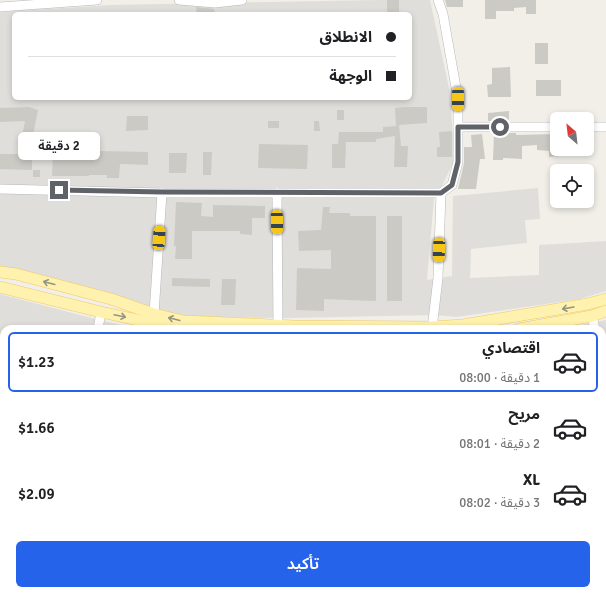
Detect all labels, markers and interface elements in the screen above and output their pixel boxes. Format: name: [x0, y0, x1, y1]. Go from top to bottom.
text: الانطلاق: [320, 28, 372, 46]
text: الوجهة: [329, 67, 372, 85]
car: [452, 87, 464, 111]
north arrow: [550, 112, 594, 156]
map controls: [550, 112, 594, 208]
route start: [491, 118, 509, 136]
callout: 2 دقيقة: [18, 132, 100, 160]
text: 2 دقيقة: [38, 138, 80, 154]
button: locate: [550, 164, 594, 208]
route end: [50, 181, 68, 199]
car: [271, 210, 283, 234]
car: [152, 226, 166, 250]
car: [433, 238, 445, 262]
one-way arrow: [43, 279, 56, 286]
one-way arrow: [562, 304, 575, 312]
one-way arrow: [113, 312, 126, 320]
one-way arrow: [168, 314, 181, 322]
text: اقتصادي: [482, 339, 540, 357]
icon: car: [552, 344, 588, 380]
text: $1.23: [18, 353, 55, 371]
text: 1 دقيقة · 08:00: [459, 370, 540, 386]
text: مريح: [508, 405, 540, 423]
icon: car: [552, 410, 588, 446]
text: $1.66: [18, 419, 55, 437]
text: 2 دقيقة · 08:01: [459, 436, 540, 452]
text: XL: [523, 471, 540, 489]
icon: car: [552, 476, 588, 512]
text: $2.09: [18, 485, 55, 503]
text: 3 دقيقة · 08:02: [459, 495, 540, 511]
button: تأكيد: [16, 541, 590, 587]

